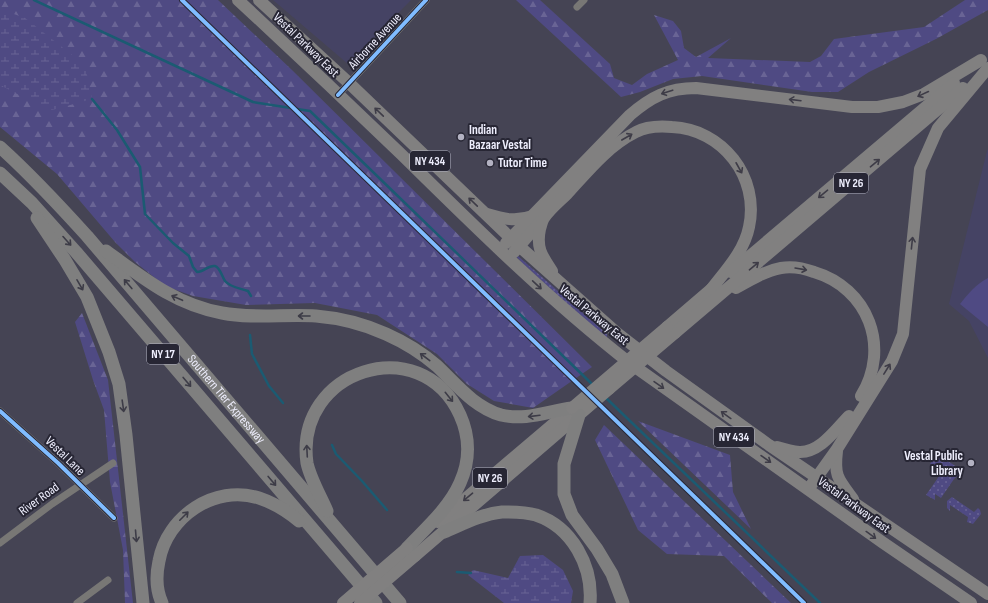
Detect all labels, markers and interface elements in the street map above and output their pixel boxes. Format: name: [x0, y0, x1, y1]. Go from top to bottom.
street label: Vestal Parkway East: [270, 9, 342, 81]
street label: Airborne Avenue: [344, 10, 405, 73]
one-way arrow: [661, 89, 673, 97]
one-way arrow: [917, 91, 929, 98]
one-way arrow: [789, 96, 802, 104]
one-way arrow: [374, 107, 384, 117]
place label: Indian Bazaar Vestal: [469, 122, 531, 153]
marker: Indian Bazaar Vestal: [456, 132, 466, 142]
one-way arrow: [621, 132, 633, 140]
road number: NY 434: [410, 151, 450, 171]
place label: Tutor Time: [498, 155, 547, 171]
marker: Tutor Time: [485, 158, 495, 168]
one-way arrow: [869, 159, 880, 168]
one-way arrow: [736, 162, 744, 174]
road number: NY 26: [834, 173, 868, 193]
one-way arrow: [818, 190, 828, 199]
one-way arrow: [468, 197, 478, 207]
one-way arrow: [62, 236, 71, 246]
one-way arrow: [909, 237, 916, 250]
one-way arrow: [749, 261, 760, 270]
one-way arrow: [795, 265, 808, 273]
one-way arrow: [76, 279, 84, 291]
one-way arrow: [123, 279, 132, 289]
one-way arrow: [532, 280, 542, 289]
street label: Vestal Parkway East: [556, 281, 632, 349]
one-way arrow: [171, 294, 183, 301]
one-way arrow: [298, 312, 311, 320]
road number: NY 17: [147, 344, 179, 364]
street label: Southern Tier Expressway: [184, 351, 269, 447]
one-way arrow: [420, 353, 431, 361]
one-way arrow: [884, 363, 892, 375]
one-way arrow: [183, 377, 192, 388]
one-way arrow: [653, 381, 664, 389]
one-way arrow: [445, 391, 453, 402]
one-way arrow: [119, 400, 127, 413]
one-way arrow: [721, 410, 732, 419]
one-way arrow: [528, 412, 541, 420]
road number: NY 434: [714, 427, 754, 447]
street label: Vestal Lane: [42, 433, 88, 479]
one-way arrow: [303, 445, 310, 458]
place label: Vestal Public Library: [904, 448, 964, 479]
one-way arrow: [760, 455, 771, 463]
marker: Vestal Public Library: [966, 458, 976, 468]
road number: NY 26: [473, 468, 507, 488]
street label: Vestal Parkway East: [815, 473, 893, 537]
one-way arrow: [267, 476, 276, 487]
street label: River Road: [16, 479, 62, 519]
one-way arrow: [463, 492, 473, 501]
one-way arrow: [179, 512, 189, 521]
one-way arrow: [132, 529, 140, 542]
one-way arrow: [866, 531, 877, 539]

